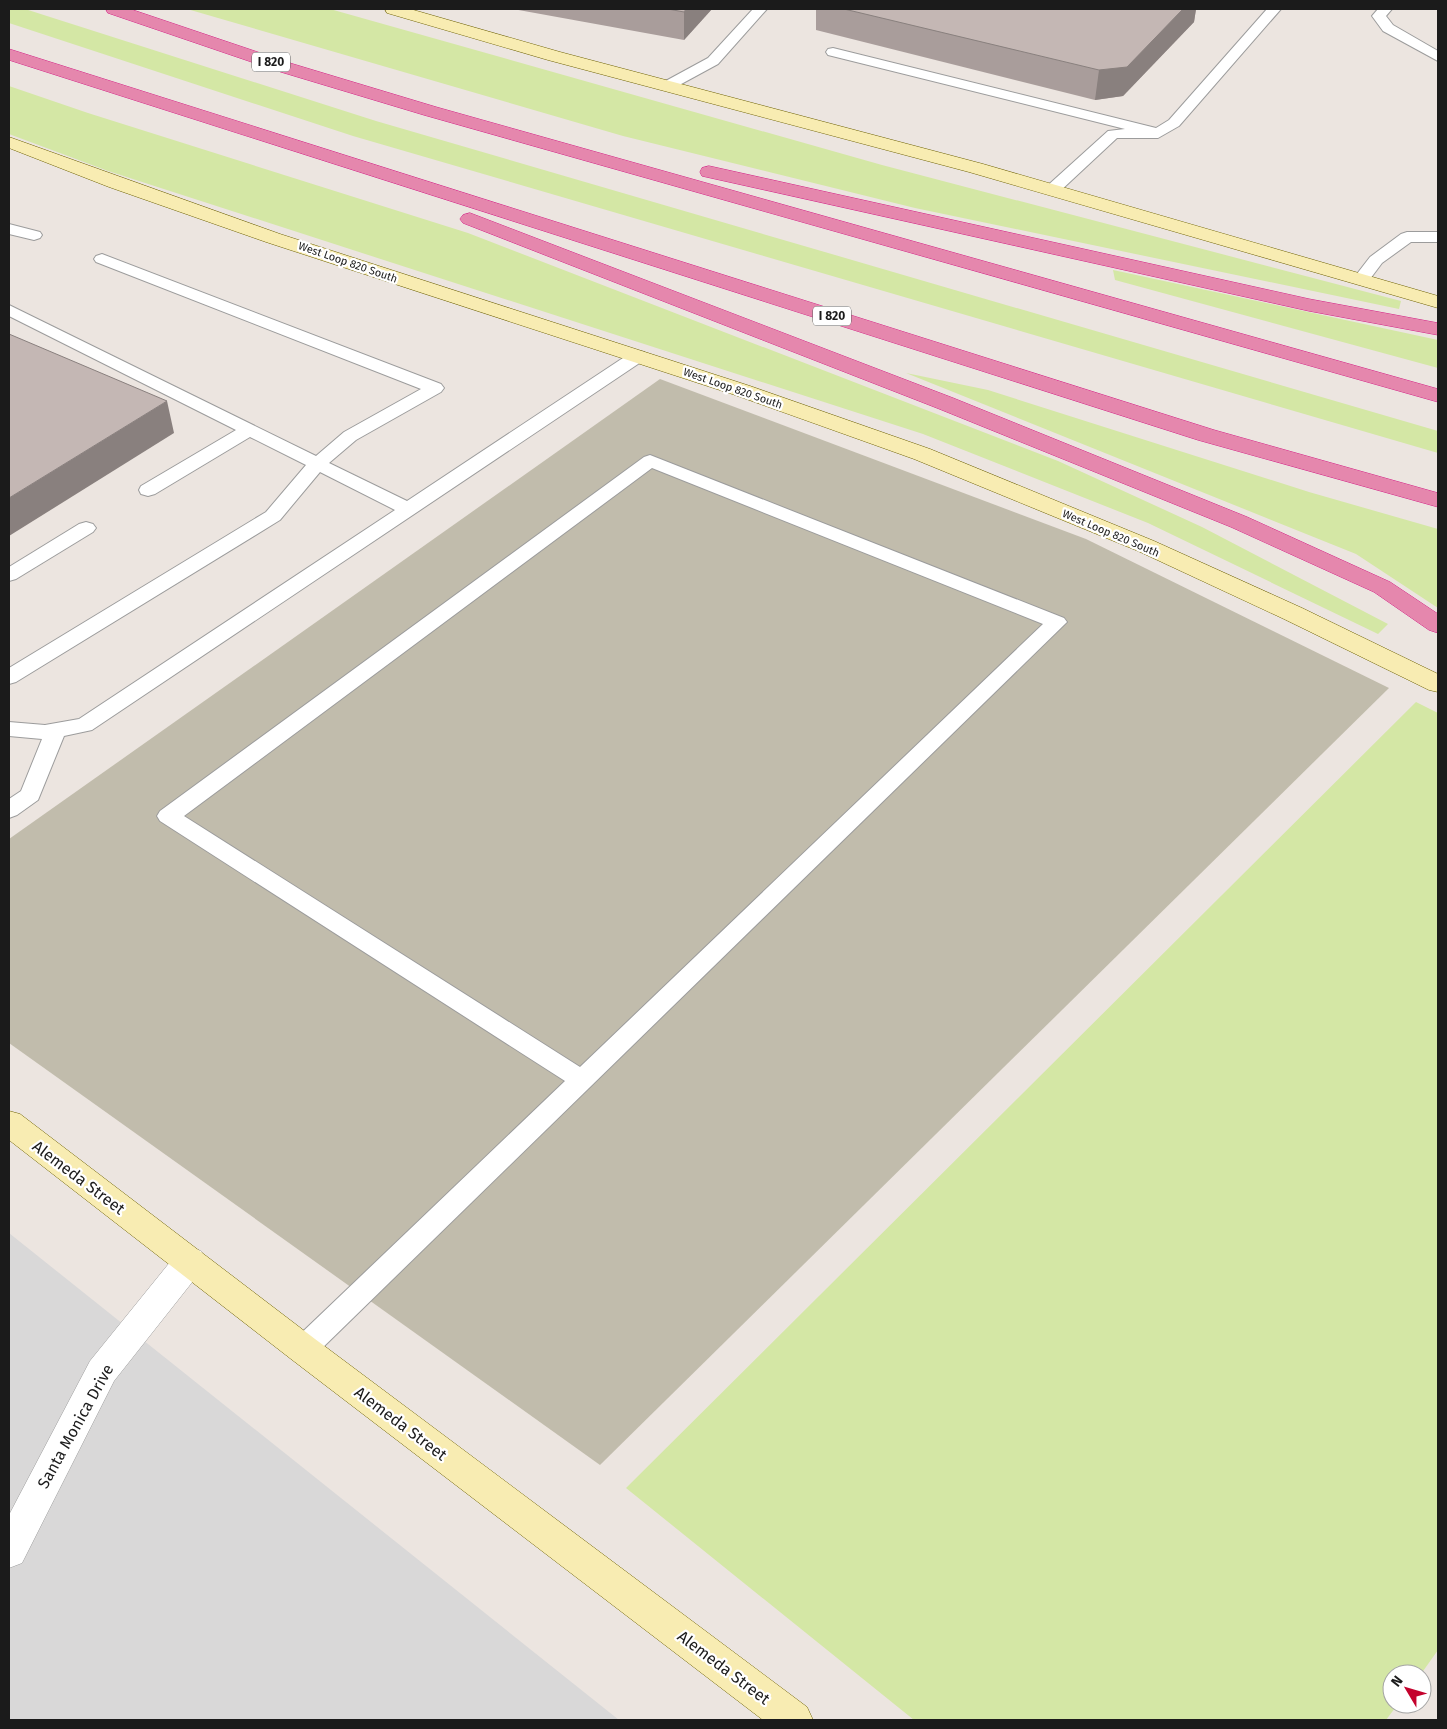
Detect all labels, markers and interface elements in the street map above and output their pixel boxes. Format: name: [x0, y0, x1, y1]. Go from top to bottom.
road number: I 820: [252, 52, 290, 72]
street label: West Loop 820 South: [296, 239, 399, 286]
road number: I 820: [813, 306, 851, 326]
street label: West Loop 820 South: [681, 365, 784, 412]
street label: West Loop 820 South: [1060, 507, 1161, 560]
street label: Alemeda Street: [29, 1136, 129, 1218]
street label: Santa Monica Drive: [33, 1361, 117, 1492]
street label: Alemeda Street: [351, 1382, 451, 1464]
street label: Alemeda Street: [674, 1626, 774, 1708]
north arrow: [1382, 1664, 1432, 1714]
text: N: [1388, 1672, 1407, 1690]

